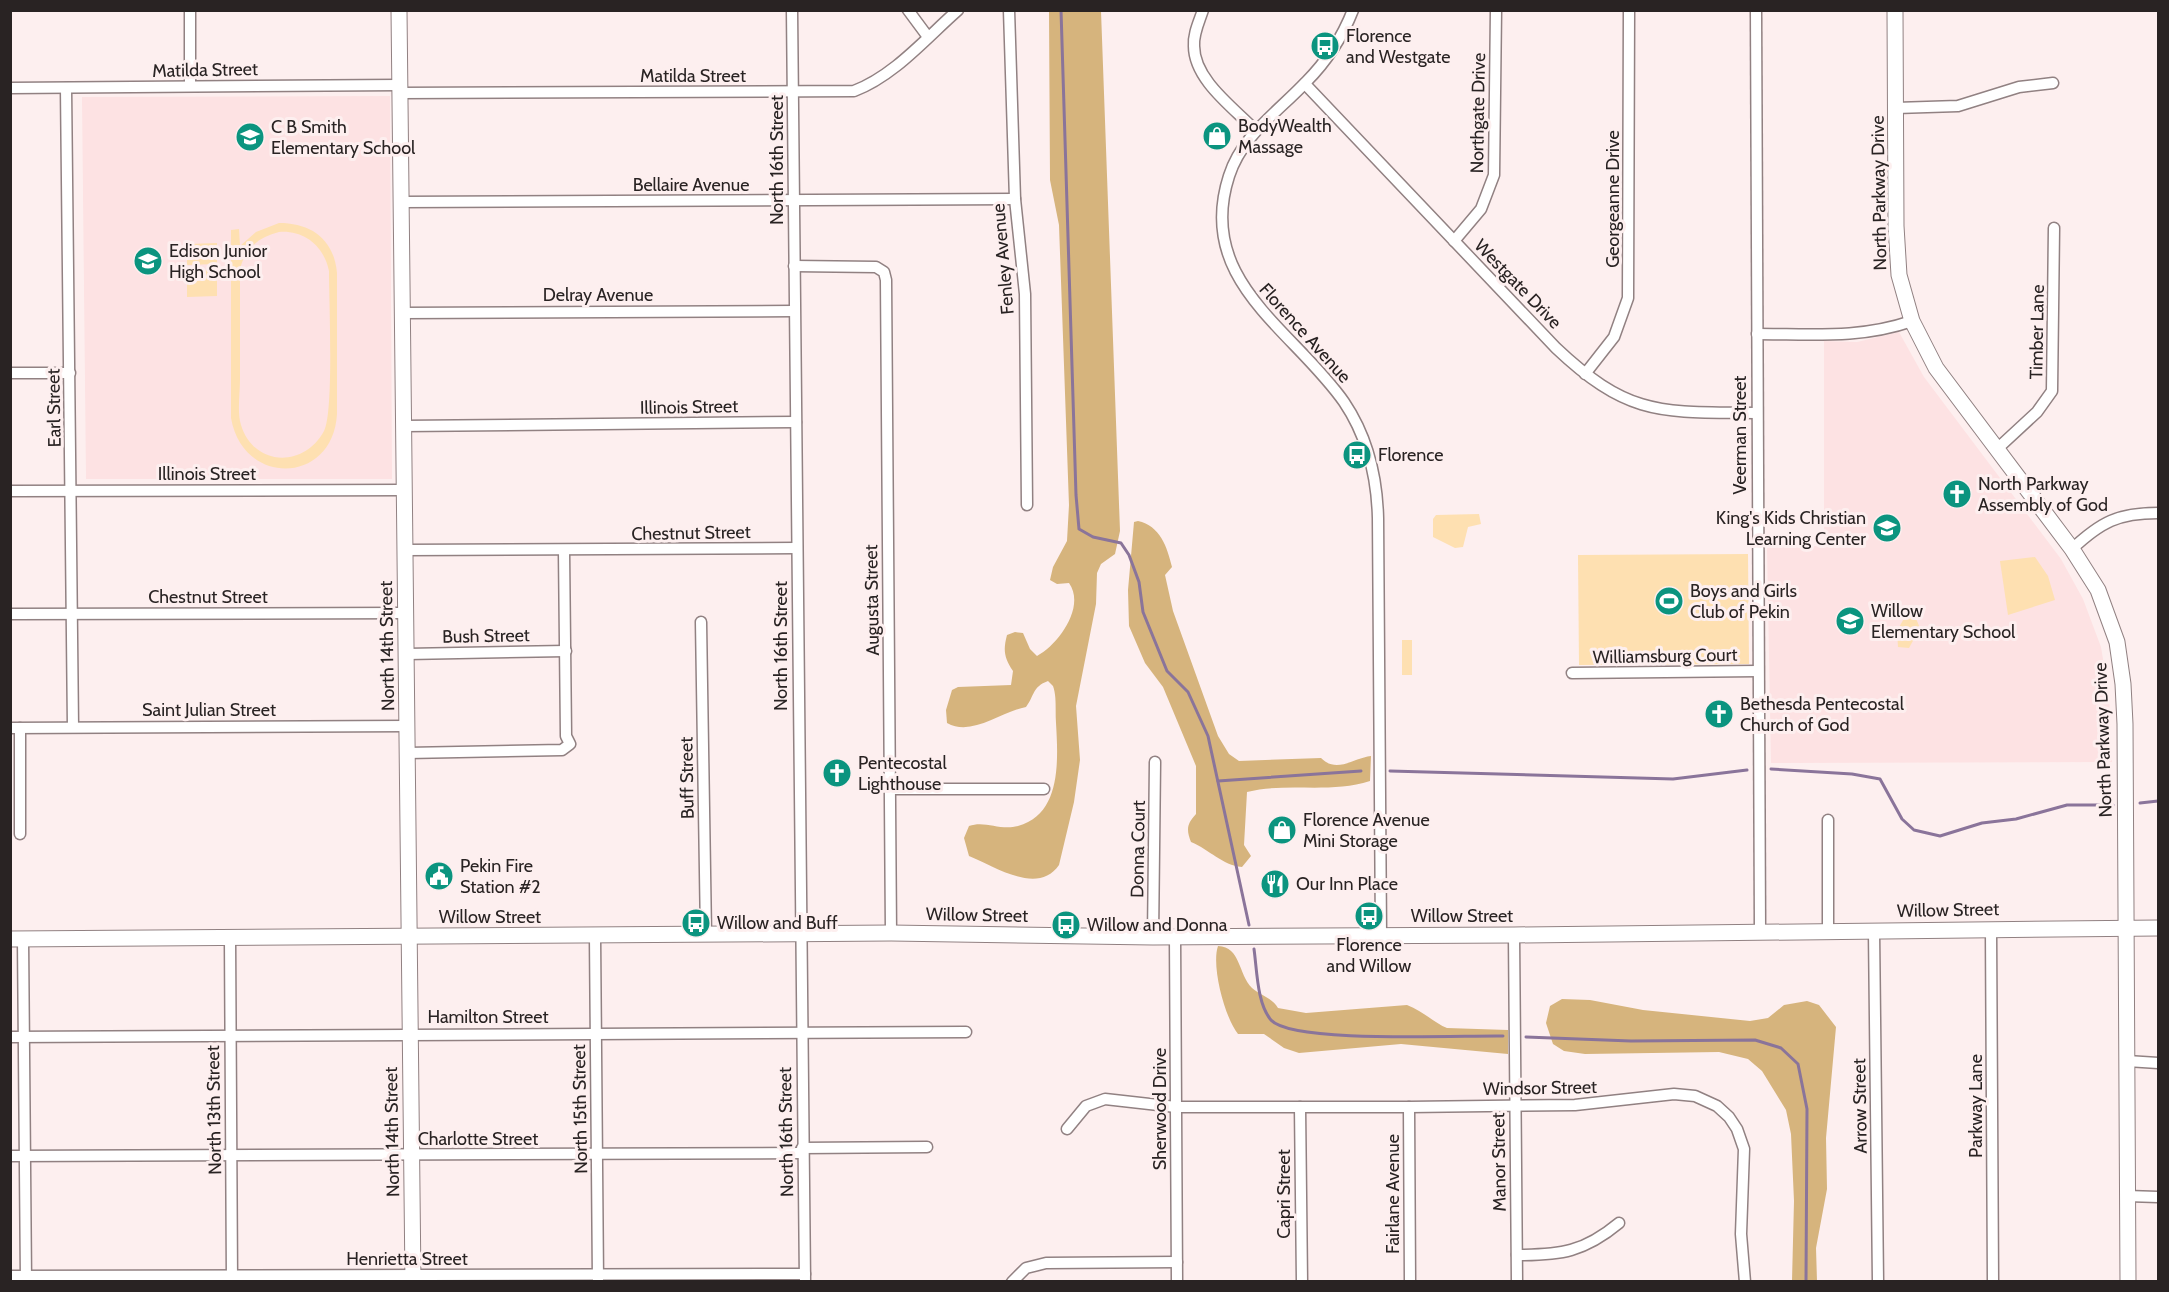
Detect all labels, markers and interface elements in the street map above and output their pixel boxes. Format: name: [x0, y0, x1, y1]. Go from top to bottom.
place label: Florence and Westgate: [1346, 25, 1450, 68]
bus stop icon: Florence and Westgate: [1309, 30, 1341, 62]
street label: Northgate Drive: [1466, 52, 1490, 174]
street label: Matilda Street: [152, 58, 258, 82]
street label: Matilda Street: [640, 65, 746, 87]
street label: North 16th Street: [766, 95, 788, 225]
place label: BodyWealth Massage: [1238, 115, 1332, 158]
street label: North Parkway Drive: [1867, 115, 1891, 271]
place label: C B Smith Elementary School: [271, 116, 416, 159]
shop icon: BodyWealth Massage: [1201, 120, 1233, 152]
school or university icon: C B Smith Elementary School: [234, 121, 266, 153]
street label: Georgeanne Drive: [1602, 130, 1624, 268]
street label: Bellaire Avenue: [633, 174, 749, 196]
street label: Fenley Avenue: [987, 203, 1019, 315]
street label: Westgate Drive: [1470, 235, 1566, 333]
place label: Edison Junior High School: [169, 240, 268, 283]
school or university icon: Edison Junior High School: [132, 245, 164, 277]
street label: Florence Avenue: [1254, 279, 1356, 387]
street label: Delray Avenue: [543, 284, 653, 306]
street label: Timber Lane: [2025, 284, 2049, 380]
street label: Earl Street: [42, 368, 66, 448]
street label: Veerman Street: [1729, 376, 1751, 494]
street label: Illinois Street: [640, 395, 738, 419]
bus stop icon: Florence: [1341, 439, 1373, 471]
place label: Florence: [1378, 444, 1443, 466]
street label: Illinois Street: [158, 463, 256, 485]
place label: North Parkway Assembly of God: [1978, 473, 2108, 516]
church icon: North Parkway Assembly of God: [1941, 478, 1973, 510]
place label: King's Kids Christian Learning Center: [1716, 507, 1866, 550]
school or university icon: King's Kids Christian Learning Center: [1871, 512, 1903, 544]
street label: Chestnut Street: [631, 521, 751, 545]
street label: Augusta Street: [860, 544, 884, 656]
place label: Boys and Girls Club of Pekin: [1690, 580, 1797, 623]
street label: North 14th Street: [375, 581, 399, 711]
street label: North 16th Street: [770, 581, 792, 711]
sports icon: Boys and Girls Club of Pekin: [1653, 585, 1685, 617]
street label: Chestnut Street: [148, 586, 268, 608]
place label: Willow Elementary School: [1871, 600, 2016, 643]
school or university icon: Willow Elementary School: [1834, 605, 1866, 637]
street label: Bush Street: [442, 624, 530, 648]
street label: Williamsburg Court: [1592, 644, 1738, 668]
street label: North Parkway Drive: [2089, 662, 2117, 818]
place label: Bethesda Pentecostal Church of God: [1740, 693, 1905, 736]
church icon: Bethesda Pentecostal Church of God: [1703, 698, 1735, 730]
street label: Saint Julian Street: [142, 699, 276, 721]
street label: Buff Street: [675, 737, 699, 819]
place label: Pentecostal Lighthouse: [858, 752, 948, 795]
church icon: Pentecostal Lighthouse: [821, 757, 853, 789]
street label: Donna Court: [1126, 800, 1150, 898]
place label: Florence Avenue Mini Storage: [1303, 809, 1430, 852]
shop icon: Florence Avenue Mini Storage: [1266, 814, 1298, 846]
place label: Pekin Fire Station #2: [460, 855, 541, 898]
public building icon: Pekin Fire Station #2: [423, 860, 455, 892]
restaurant icon: Our Inn Place: [1259, 868, 1291, 900]
place label: Our Inn Place: [1296, 873, 1398, 895]
street label: Willow Street: [1897, 898, 1999, 922]
bus stop icon: Florence and Willow: [1353, 900, 1385, 932]
street label: Willow Street: [926, 903, 1028, 927]
street label: Willow Street: [1411, 905, 1513, 927]
street label: Willow Street: [439, 906, 541, 928]
bus stop icon: Willow and Buff: [680, 907, 712, 939]
bus stop icon: Willow and Donna: [1050, 909, 1082, 941]
place label: Willow and Buff: [717, 912, 838, 934]
place label: Willow and Donna: [1087, 914, 1228, 936]
place label: Florence and Willow: [1327, 934, 1411, 977]
street label: Hamilton Street: [427, 1006, 549, 1028]
street label: North 15th Street: [568, 1044, 592, 1174]
street label: North 13th Street: [202, 1045, 226, 1175]
street label: Sherwood Drive: [1149, 1048, 1171, 1170]
street label: Parkway Lane: [1965, 1054, 1987, 1158]
street label: Arrow Street: [1848, 1058, 1872, 1154]
street label: North 14th Street: [380, 1067, 404, 1197]
street label: North 16th Street: [774, 1067, 798, 1197]
street label: Windsor Street: [1483, 1076, 1597, 1100]
street label: Manor Street: [1487, 1112, 1511, 1212]
street label: Charlotte Street: [418, 1128, 538, 1150]
street label: Fairlane Avenue: [1382, 1134, 1404, 1254]
street label: Capri Street: [1273, 1149, 1295, 1239]
street label: Henrietta Street: [346, 1248, 468, 1270]

